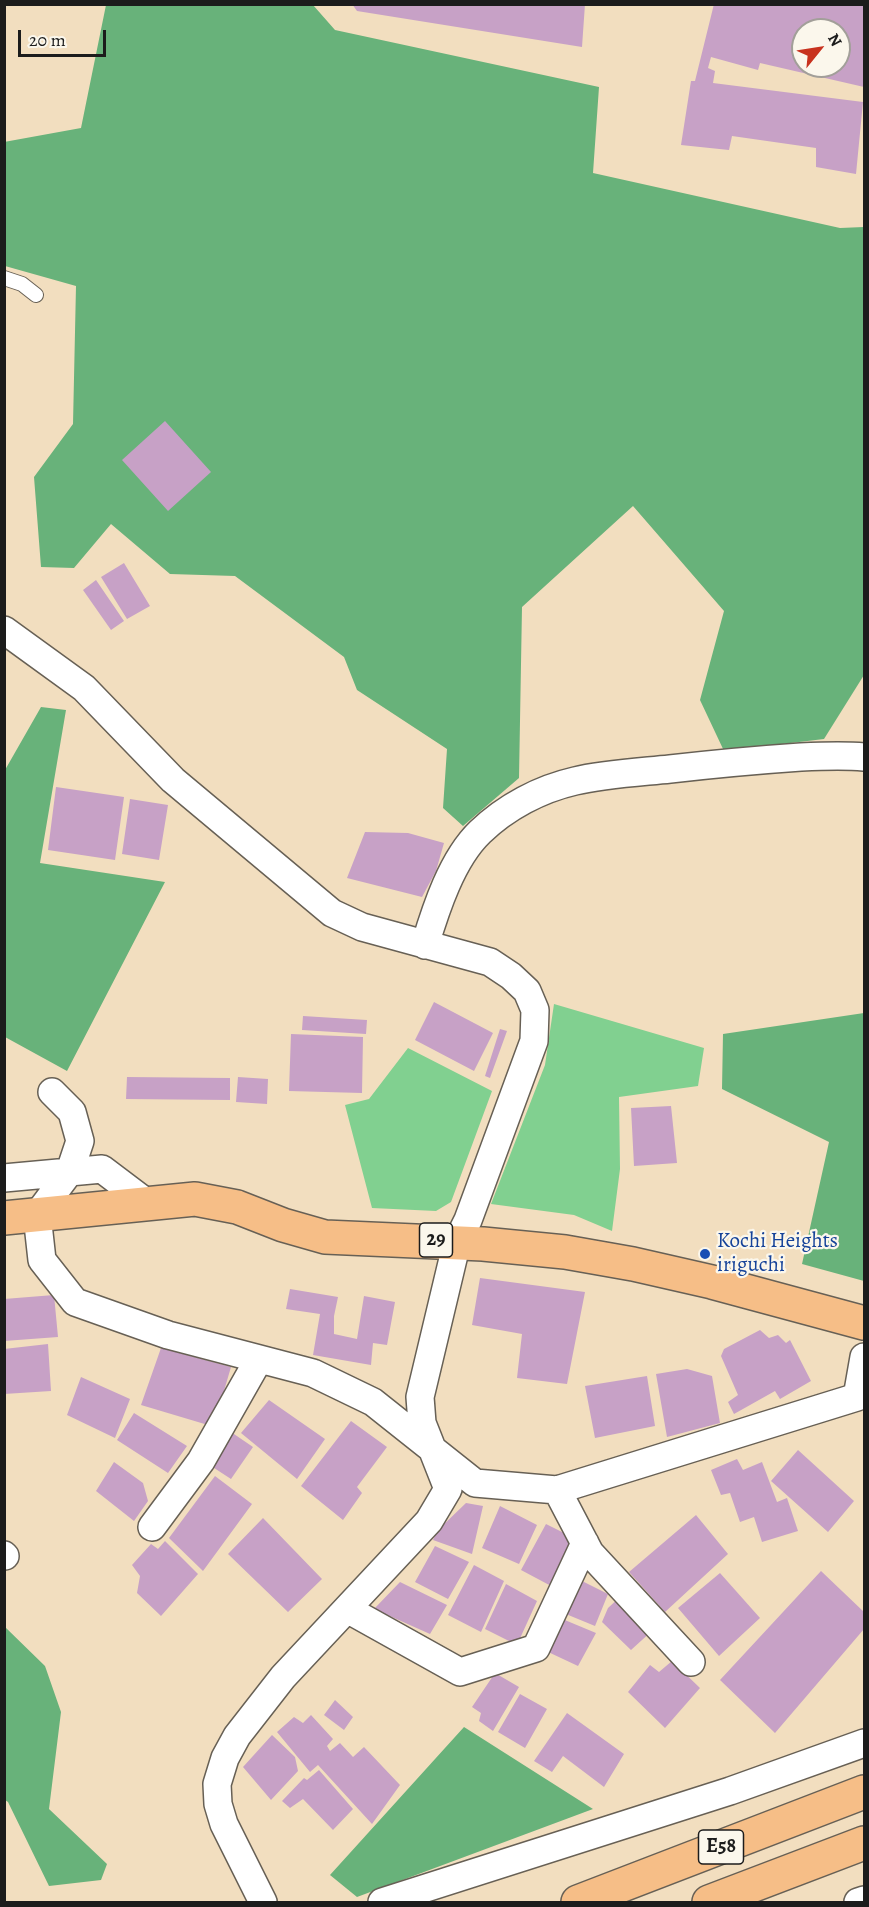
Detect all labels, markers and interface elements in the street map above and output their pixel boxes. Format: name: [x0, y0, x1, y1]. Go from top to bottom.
scale bar: [21, 18, 110, 56]
north arrow: [791, 18, 851, 78]
text: 20 m: [29, 28, 66, 52]
text: N: [822, 29, 847, 51]
road number: 29: [420, 1223, 452, 1257]
place label: Kochi Heights iriguchi: [717, 1229, 838, 1279]
marker: Kochi Heights iriguchi: [698, 1247, 712, 1261]
road number: E58: [698, 1830, 744, 1864]

